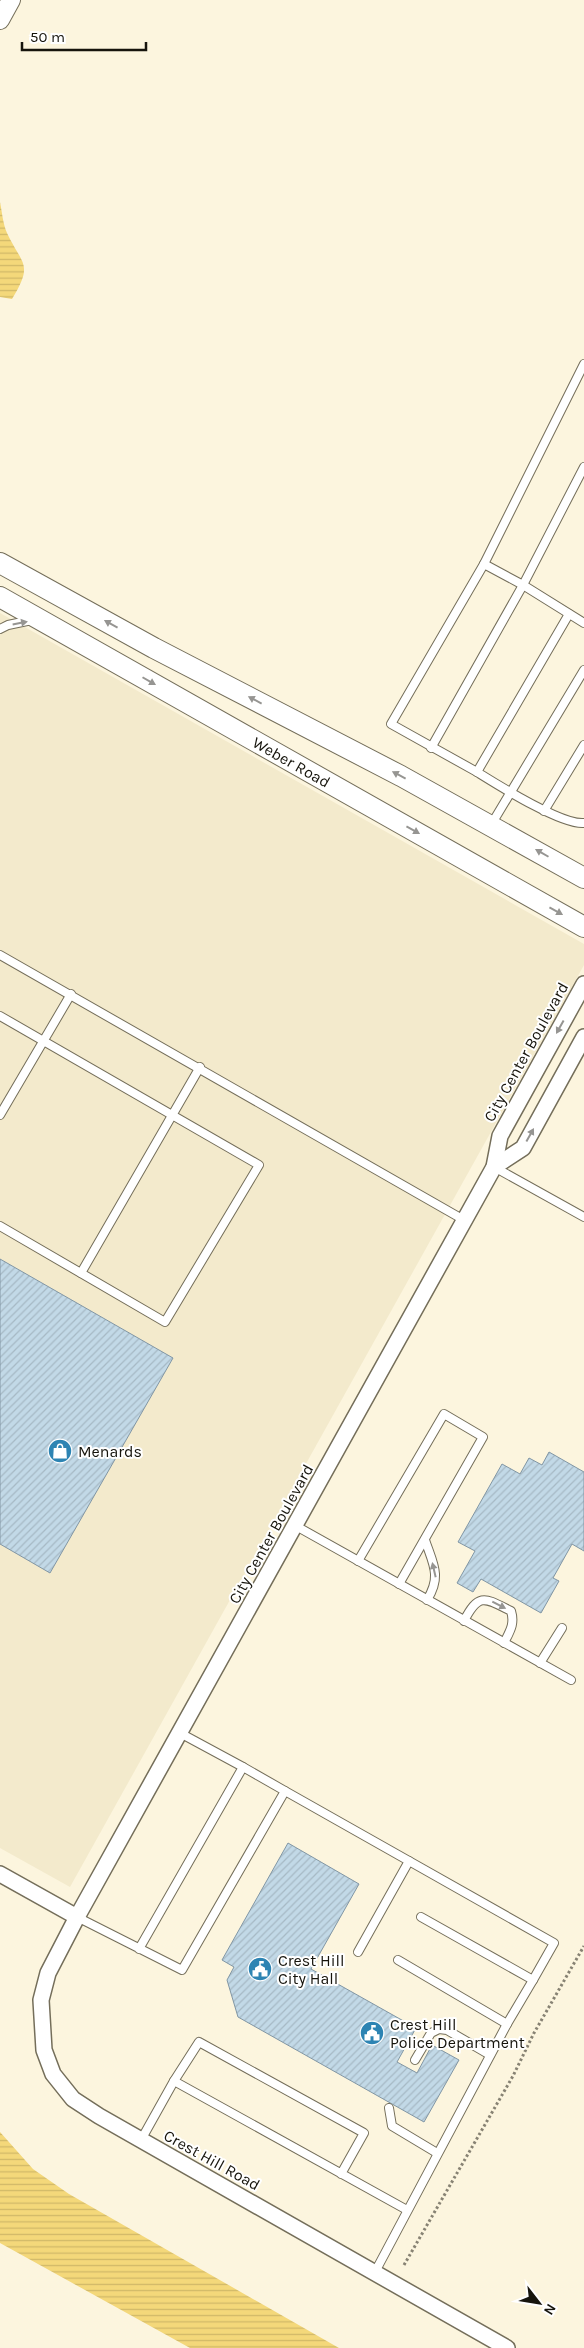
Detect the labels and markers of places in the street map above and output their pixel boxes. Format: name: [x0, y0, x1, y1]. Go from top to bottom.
shop icon: Menards: [47, 1438, 73, 1464]
place label: Menards: [78, 1442, 142, 1461]
place label: Crest Hill City Hall: [278, 1951, 344, 1988]
public building icon: Crest Hill City Hall: [247, 1956, 273, 1982]
place label: Crest Hill Police Department: [390, 2015, 525, 2052]
public building icon: Crest Hill Police Department: [359, 2020, 385, 2046]

